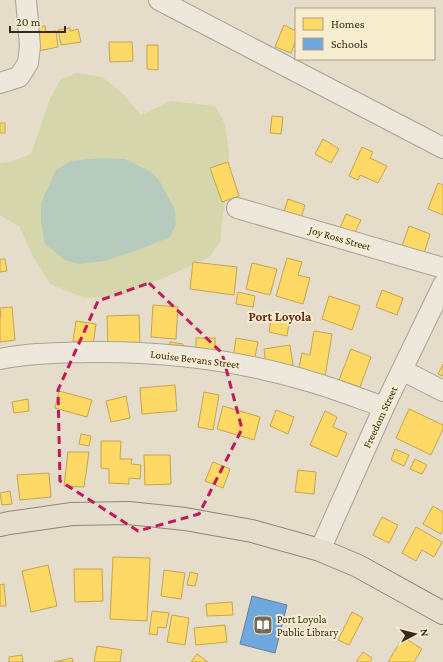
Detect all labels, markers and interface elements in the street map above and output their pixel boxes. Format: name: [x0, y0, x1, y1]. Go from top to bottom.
scale bar: [10, 8, 65, 34]
legend: [295, 8, 435, 60]
text: 20 m: [16, 15, 41, 29]
text: Homes: [331, 17, 365, 31]
text: Schools: [331, 37, 368, 51]
street label: Joy Ross Street: [306, 223, 373, 254]
district label: Port Loyola: [249, 309, 312, 324]
street label: Louise Bevans Street: [150, 348, 241, 370]
street label: Freedom Street: [360, 384, 400, 450]
place label: Port Loyola Public Library: [277, 613, 339, 639]
library icon: Port Loyola Public Library: [252, 614, 274, 636]
north arrow: [395, 614, 435, 654]
text: N: [419, 628, 431, 638]

